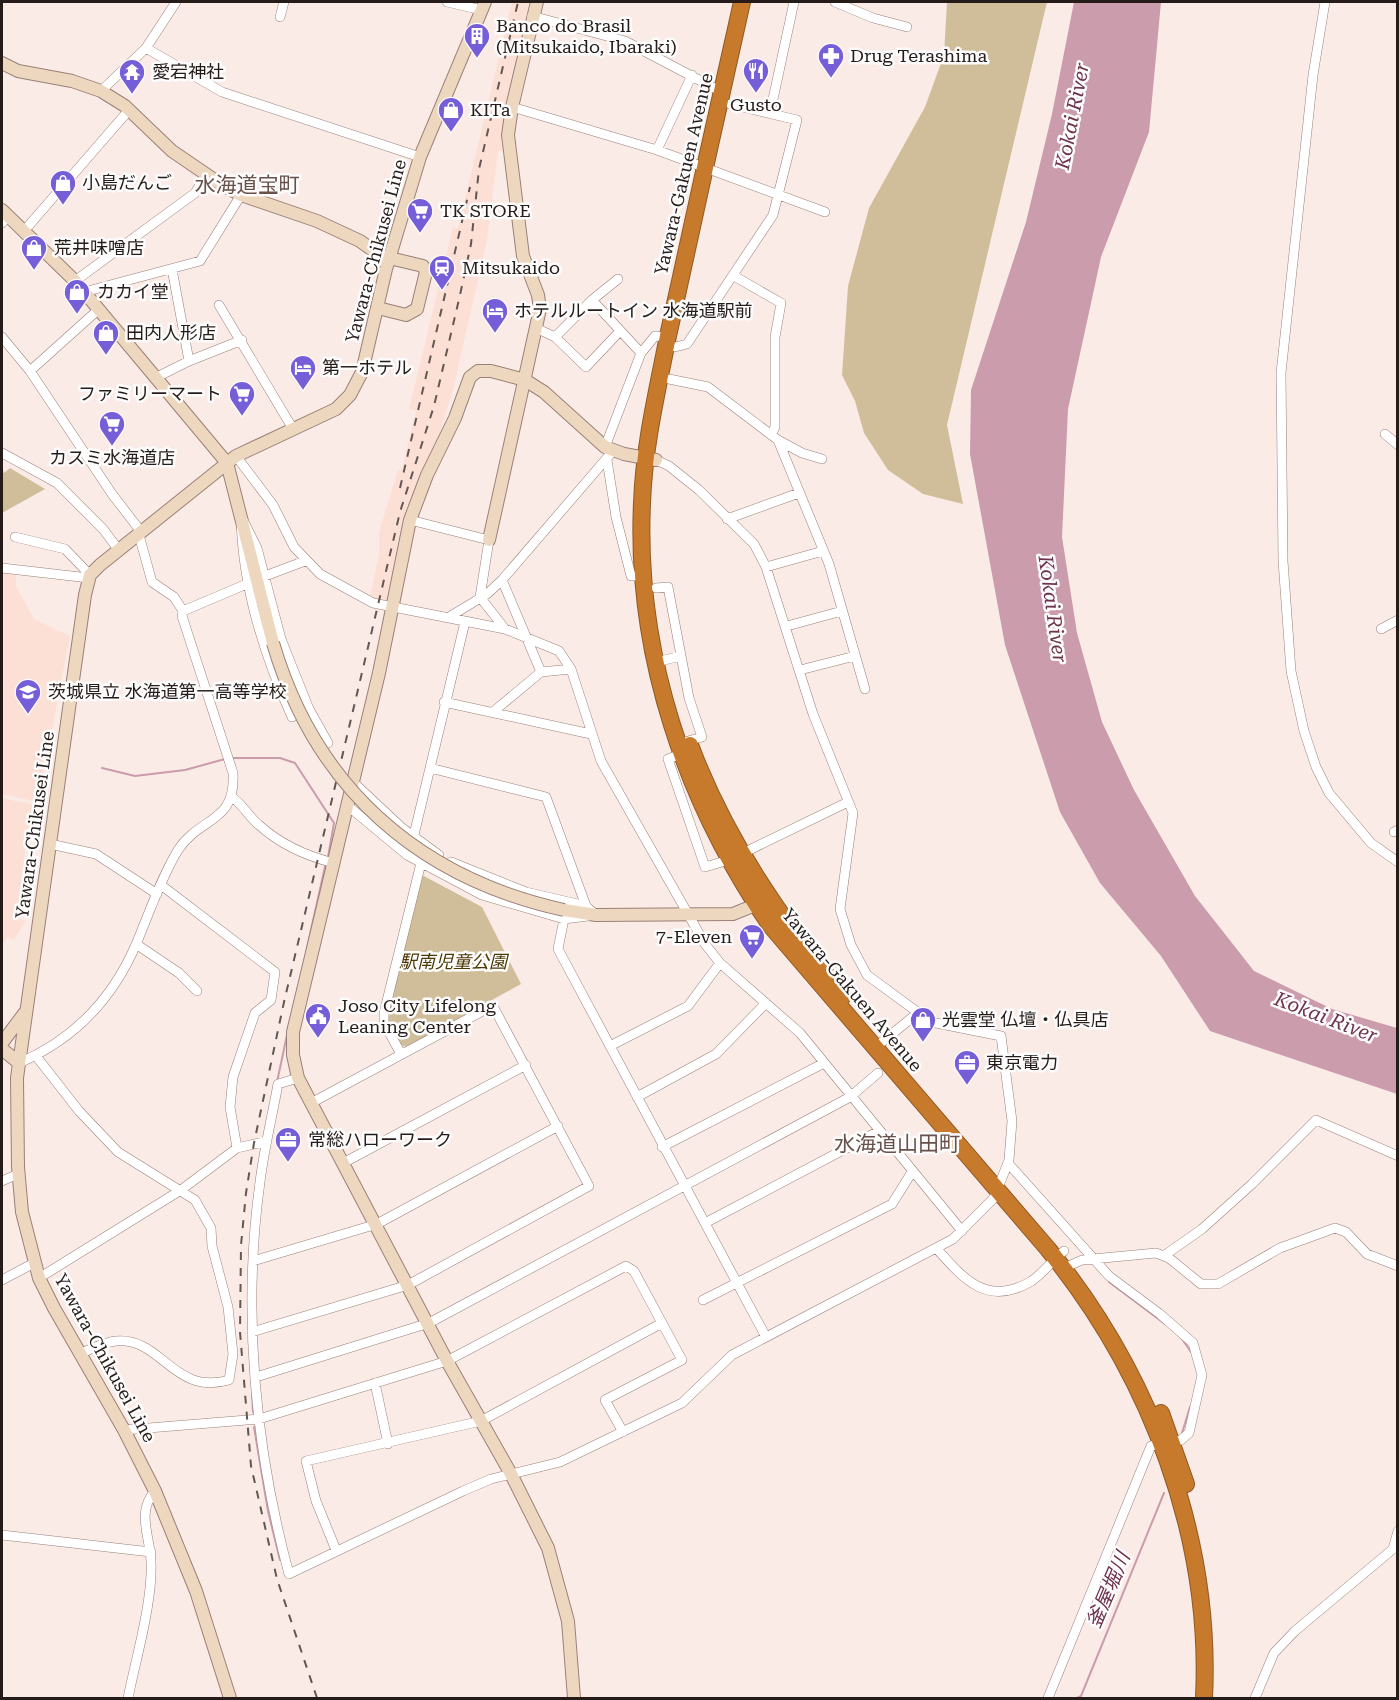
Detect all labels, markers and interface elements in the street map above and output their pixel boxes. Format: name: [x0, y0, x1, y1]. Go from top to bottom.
place label: Banco do Brasil (Mitsukaido, Ibaraki): [496, 15, 677, 57]
building icon: Banco do Brasil (Mitsukaido, Ibaraki): [462, 21, 492, 59]
pharmacy icon: Drug Terashima: [816, 41, 846, 79]
place label: Drug Terashima: [850, 45, 987, 66]
restaurant icon: Gusto: [741, 56, 771, 94]
temple icon: 愛宕神社: [117, 57, 147, 95]
water label: Kokai River: [1050, 60, 1094, 172]
place label: 愛宕神社: [152, 61, 224, 82]
street label: Yawara-Gakuen Avenue: [650, 71, 717, 277]
place label: Gusto: [730, 94, 782, 115]
shop icon: KITa: [436, 95, 466, 133]
place label: KITa: [470, 99, 511, 120]
street label: Yawara-Chikusei Line: [341, 157, 410, 345]
shop icon: 小島だんご: [48, 168, 78, 206]
place label: 小島だんご: [82, 172, 172, 193]
district label: 水海道宝町: [195, 173, 300, 197]
supermarket icon: TK STORE: [405, 196, 435, 234]
place label: TK STORE: [440, 200, 531, 221]
shop icon: 荒井味噌店: [19, 233, 49, 271]
place label: 荒井味噌店: [54, 237, 144, 258]
station icon: Mitsukaido: [427, 253, 457, 291]
place label: Mitsukaido: [462, 257, 560, 278]
shop icon: カカイ堂: [62, 277, 92, 315]
place label: カカイ堂: [97, 281, 169, 302]
hotel icon: ホテルルートイン 水海道駅前: [480, 296, 510, 334]
place label: ホテルルートイン 水海道駅前: [514, 300, 753, 321]
shop icon: 田内人形店: [91, 318, 121, 356]
place label: 田内人形店: [126, 322, 216, 343]
hotel icon: 第一ホテル: [288, 353, 318, 391]
place label: 第一ホテル: [322, 357, 412, 378]
supermarket icon: ファミリーマート: [227, 379, 257, 417]
place label: ファミリーマート: [78, 383, 222, 404]
supermarket icon: カスミ水海道店: [97, 409, 127, 447]
place label: カスミ水海道店: [49, 447, 175, 468]
water label: Kokai River: [1033, 553, 1072, 665]
school or university icon: 茨城県立 水海道第一高等学校: [13, 677, 43, 715]
place label: 茨城県立 水海道第一高等学校: [48, 681, 287, 702]
street label: Yawara-Chikusei Line: [11, 730, 58, 920]
street label: Yawara-Gakuen Avenue: [778, 904, 927, 1076]
supermarket icon: 7-Eleven: [737, 922, 767, 960]
place label: 7-Eleven: [656, 926, 732, 947]
park label: 駅南児童公園: [399, 951, 510, 972]
water label: Kokai River: [1270, 986, 1381, 1048]
place label: Joso City Lifelong Leaning Center: [338, 995, 497, 1037]
public building icon: Joso City Lifelong Leaning Center: [303, 1001, 333, 1039]
shop icon: 光雲堂 仏壇・仏具店: [908, 1005, 938, 1043]
place label: 光雲堂 仏壇・仏具店: [942, 1009, 1109, 1030]
office icon: 東京電力: [952, 1048, 982, 1086]
place label: 東京電力: [986, 1052, 1058, 1073]
office icon: 常総ハローワーク: [273, 1125, 303, 1163]
place label: 常総ハローワーク: [308, 1129, 452, 1150]
district label: 水海道山田町: [834, 1132, 960, 1156]
street label: Yawara-Chikusei Line: [50, 1270, 161, 1446]
water label: 釜屋堀川: [1081, 1547, 1135, 1632]

